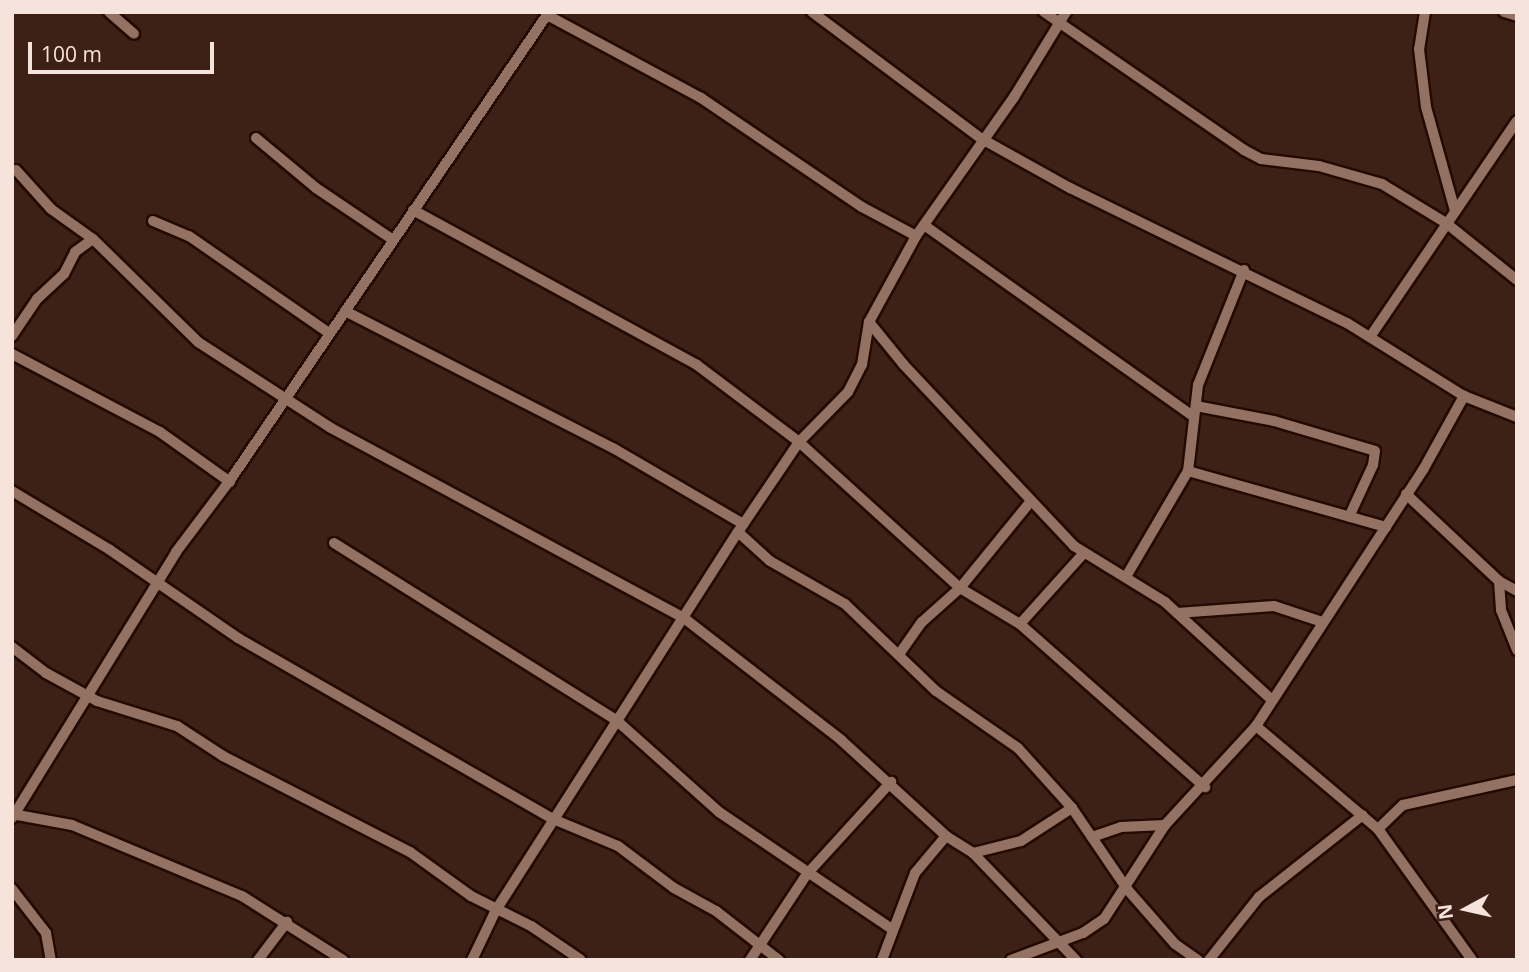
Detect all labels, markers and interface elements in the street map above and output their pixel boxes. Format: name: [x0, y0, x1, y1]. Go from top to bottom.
scale bar: [32, 28, 217, 72]
text: 100 m: [41, 40, 102, 68]
north arrow: [1431, 874, 1501, 944]
text: N: [1431, 902, 1459, 921]

